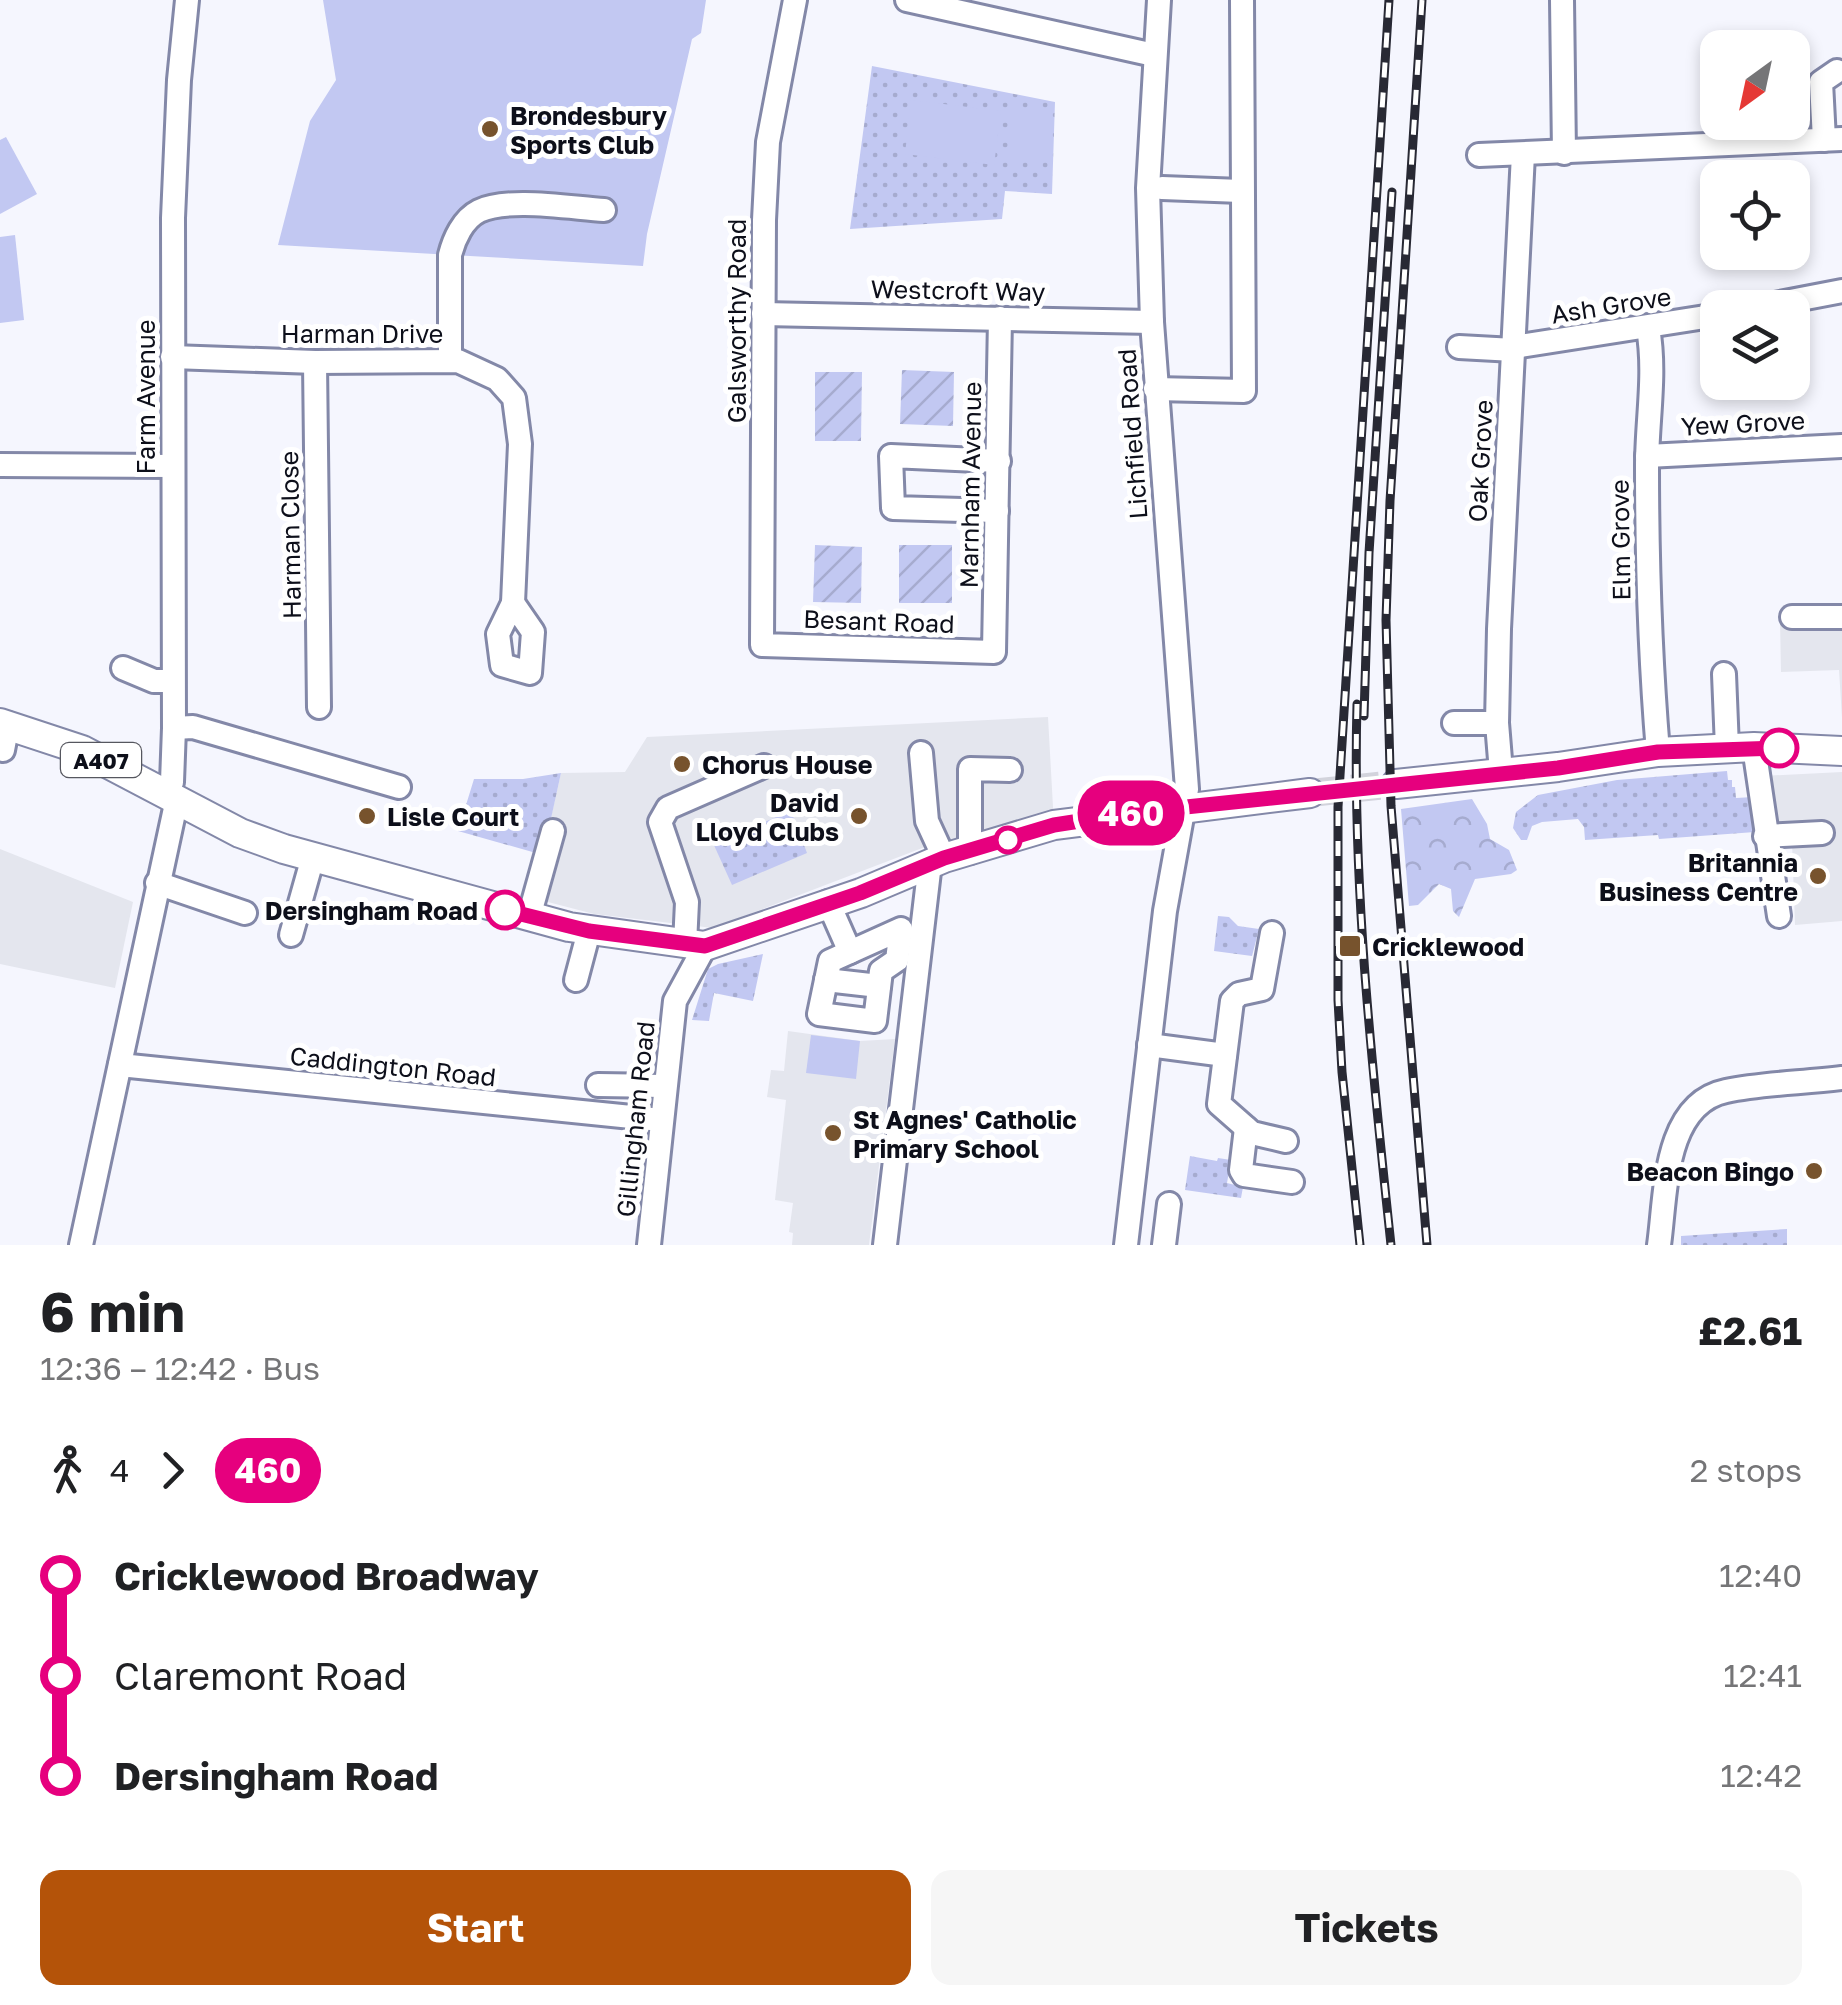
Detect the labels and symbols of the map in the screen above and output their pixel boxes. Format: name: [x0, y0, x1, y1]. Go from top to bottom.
north arrow: [1700, 30, 1810, 140]
place label: Brondesbury Sports Club: [510, 100, 667, 160]
marker: Brondesbury Sports Club: [479, 118, 501, 140]
street label: Galsworthy Road: [721, 219, 752, 423]
street label: Westcroft Way: [870, 273, 1046, 307]
street label: Ash Grove: [1549, 280, 1673, 330]
street label: Harman Drive: [281, 318, 443, 349]
street label: Farm Avenue: [130, 320, 161, 474]
street label: Lichfield Road: [1111, 348, 1153, 520]
street label: Marnham Avenue: [953, 381, 987, 589]
street label: Oak Grove: [1461, 399, 1499, 523]
street label: Yew Grove: [1680, 404, 1806, 442]
street label: Harman Close: [273, 451, 307, 619]
street label: Elm Grove: [1603, 479, 1637, 601]
street label: Besant Road: [803, 603, 955, 639]
unlabelled marker: [1760, 729, 1798, 767]
road number: A407: [61, 743, 141, 777]
place label: Chorus House: [702, 749, 872, 780]
marker: Chorus House: [671, 753, 693, 775]
line badge: 460: [1074, 780, 1188, 846]
place label: David Lloyd Clubs: [695, 787, 839, 847]
place label: Lisle Court: [387, 801, 519, 832]
marker: Lisle Court: [356, 805, 378, 827]
marker: David Lloyd Clubs: [848, 805, 870, 827]
unlabelled marker: [995, 827, 1021, 853]
place label: Britannia Business Centre: [1599, 847, 1798, 907]
marker: Britannia Business Centre: [1807, 865, 1829, 887]
marker: Dersingham Road: [486, 891, 524, 929]
place label: Dersingham Road: [265, 895, 478, 926]
place label: Cricklewood: [1372, 931, 1524, 962]
marker: Cricklewood: [1337, 933, 1363, 959]
street label: Gillingham Road: [609, 1019, 661, 1219]
street label: Caddington Road: [288, 1040, 498, 1092]
place label: St Agnes' Catholic Primary School: [853, 1104, 1077, 1164]
marker: St Agnes' Catholic Primary School: [822, 1122, 844, 1144]
place label: Beacon Bingo: [1626, 1156, 1794, 1187]
marker: Beacon Bingo: [1803, 1160, 1825, 1182]

